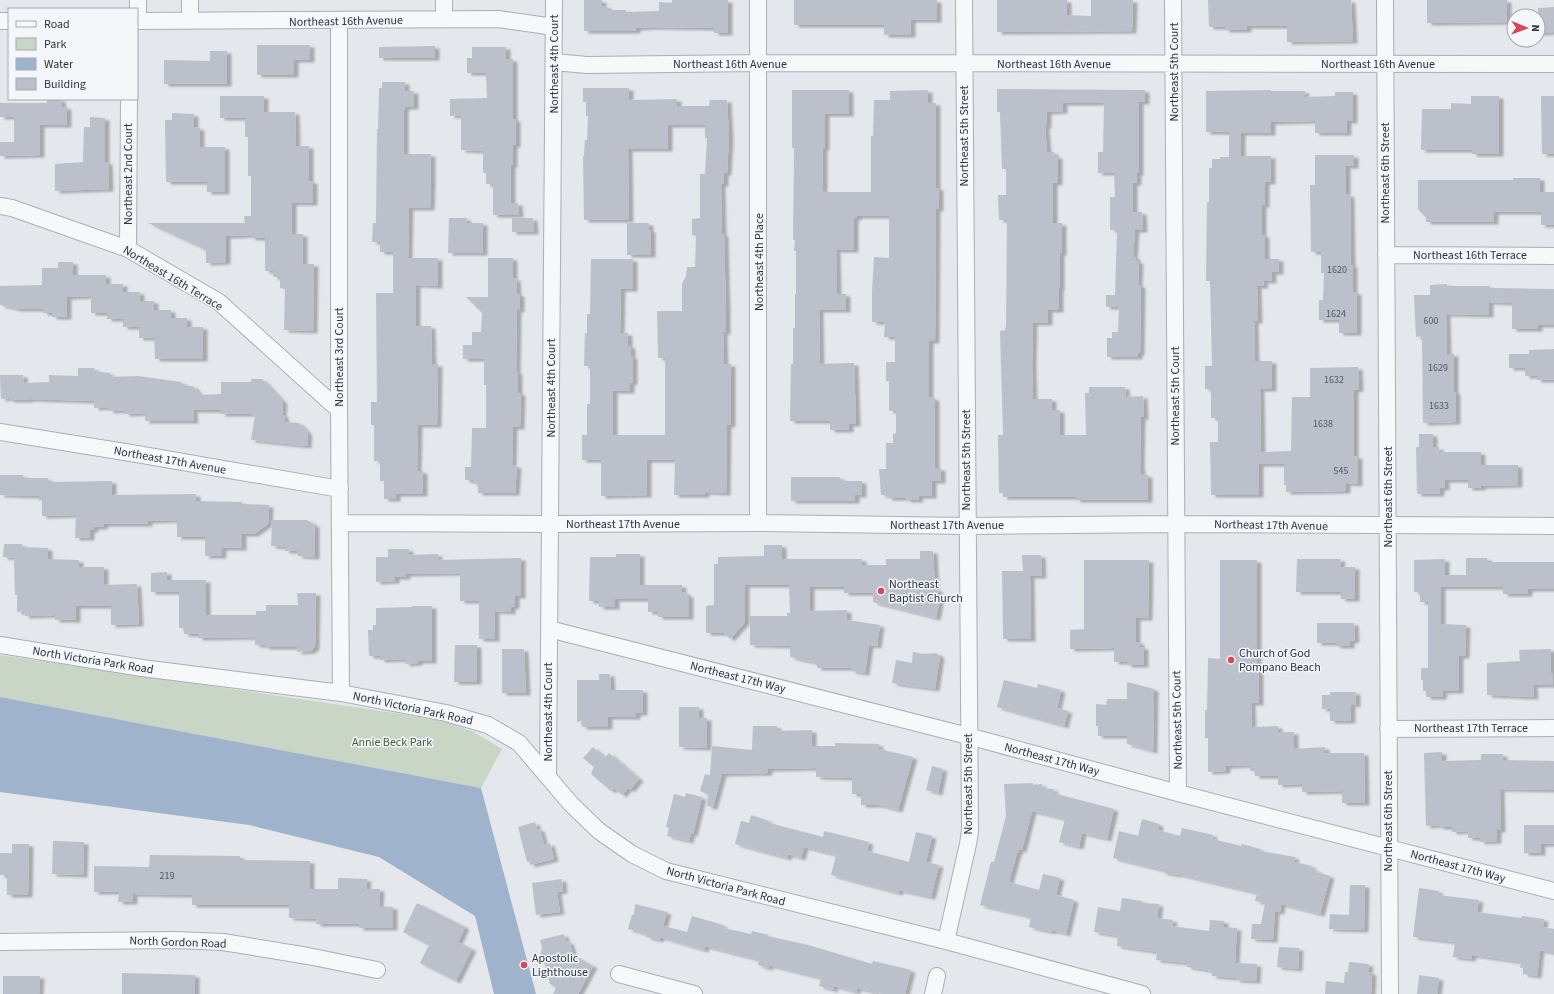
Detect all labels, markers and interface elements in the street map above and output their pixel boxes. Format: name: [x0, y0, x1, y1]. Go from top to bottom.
legend: [8, 8, 138, 100]
north arrow: [1506, 8, 1546, 48]
street label: Northeast 16th Avenue: [289, 12, 403, 31]
street label: Northeast 4th Court: [546, 14, 563, 114]
text: Road: [44, 16, 70, 33]
street label: Northeast 5th Court: [1166, 22, 1183, 122]
text: N: [1528, 24, 1543, 32]
text: Park: [44, 36, 66, 53]
text: Water: [44, 56, 74, 73]
street label: Northeast 16th Avenue: [673, 56, 787, 73]
street label: Northeast 16th Avenue: [997, 56, 1111, 73]
street label: Northeast 16th Avenue: [1321, 56, 1435, 73]
text: Building: [44, 76, 86, 93]
street label: Northeast 5th Street: [956, 85, 973, 187]
street label: Northeast 6th Street: [1377, 122, 1394, 224]
street label: Northeast 2nd Court: [120, 123, 137, 225]
street label: Northeast 4th Place: [751, 213, 768, 311]
street label: Northeast 16th Terrace: [120, 242, 226, 315]
street label: Northeast 16th Terrace: [1413, 247, 1527, 264]
house number: 1620: [1327, 263, 1347, 277]
street label: Northeast 3rd Court: [331, 307, 348, 407]
house number: 1624: [1326, 307, 1346, 321]
house number: 600: [1424, 314, 1438, 328]
street label: Northeast 4th Court: [543, 338, 560, 438]
street label: Northeast 5th Court: [1167, 346, 1184, 446]
house number: 1629: [1428, 361, 1448, 375]
house number: 1632: [1324, 373, 1344, 387]
house number: 1633: [1429, 399, 1449, 413]
street label: Northeast 5th Street: [958, 409, 975, 511]
house number: 1638: [1313, 417, 1333, 431]
street label: Northeast 17th Avenue: [112, 442, 228, 479]
street label: Northeast 6th Street: [1380, 446, 1397, 548]
house number: 545: [1334, 464, 1348, 478]
street label: Northeast 17th Avenue: [566, 516, 680, 533]
street label: Northeast 17th Avenue: [1214, 516, 1328, 535]
street label: Northeast 17th Avenue: [890, 517, 1004, 534]
place label: Northeast Baptist Church: [889, 576, 963, 607]
marker: Northeast Baptist Church: [876, 586, 886, 596]
street label: North Victoria Park Road: [31, 643, 155, 678]
place label: Church of God Pompano Beach: [1239, 645, 1321, 676]
marker: Church of God Pompano Beach: [1226, 655, 1236, 665]
street label: Northeast 17th Way: [688, 657, 788, 698]
street label: Northeast 4th Court: [540, 662, 557, 762]
street label: Northeast 5th Court: [1168, 670, 1187, 770]
street label: North Victoria Park Road: [351, 687, 475, 730]
street label: Northeast 17th Terrace: [1414, 720, 1528, 737]
street label: Northeast 5th Street: [960, 733, 977, 835]
park label: Annie Beck Park: [352, 734, 432, 751]
street label: Northeast 17th Way: [1002, 739, 1102, 780]
street label: Northeast 6th Street: [1380, 770, 1397, 872]
street label: Northeast 17th Way: [1408, 846, 1508, 887]
street label: North Victoria Park Road: [665, 862, 787, 911]
house number: 219: [160, 869, 174, 883]
street label: North Gordon Road: [129, 932, 227, 953]
place label: Apostolic Lighthouse: [532, 950, 588, 981]
marker: Apostolic Lighthouse: [519, 960, 529, 970]

